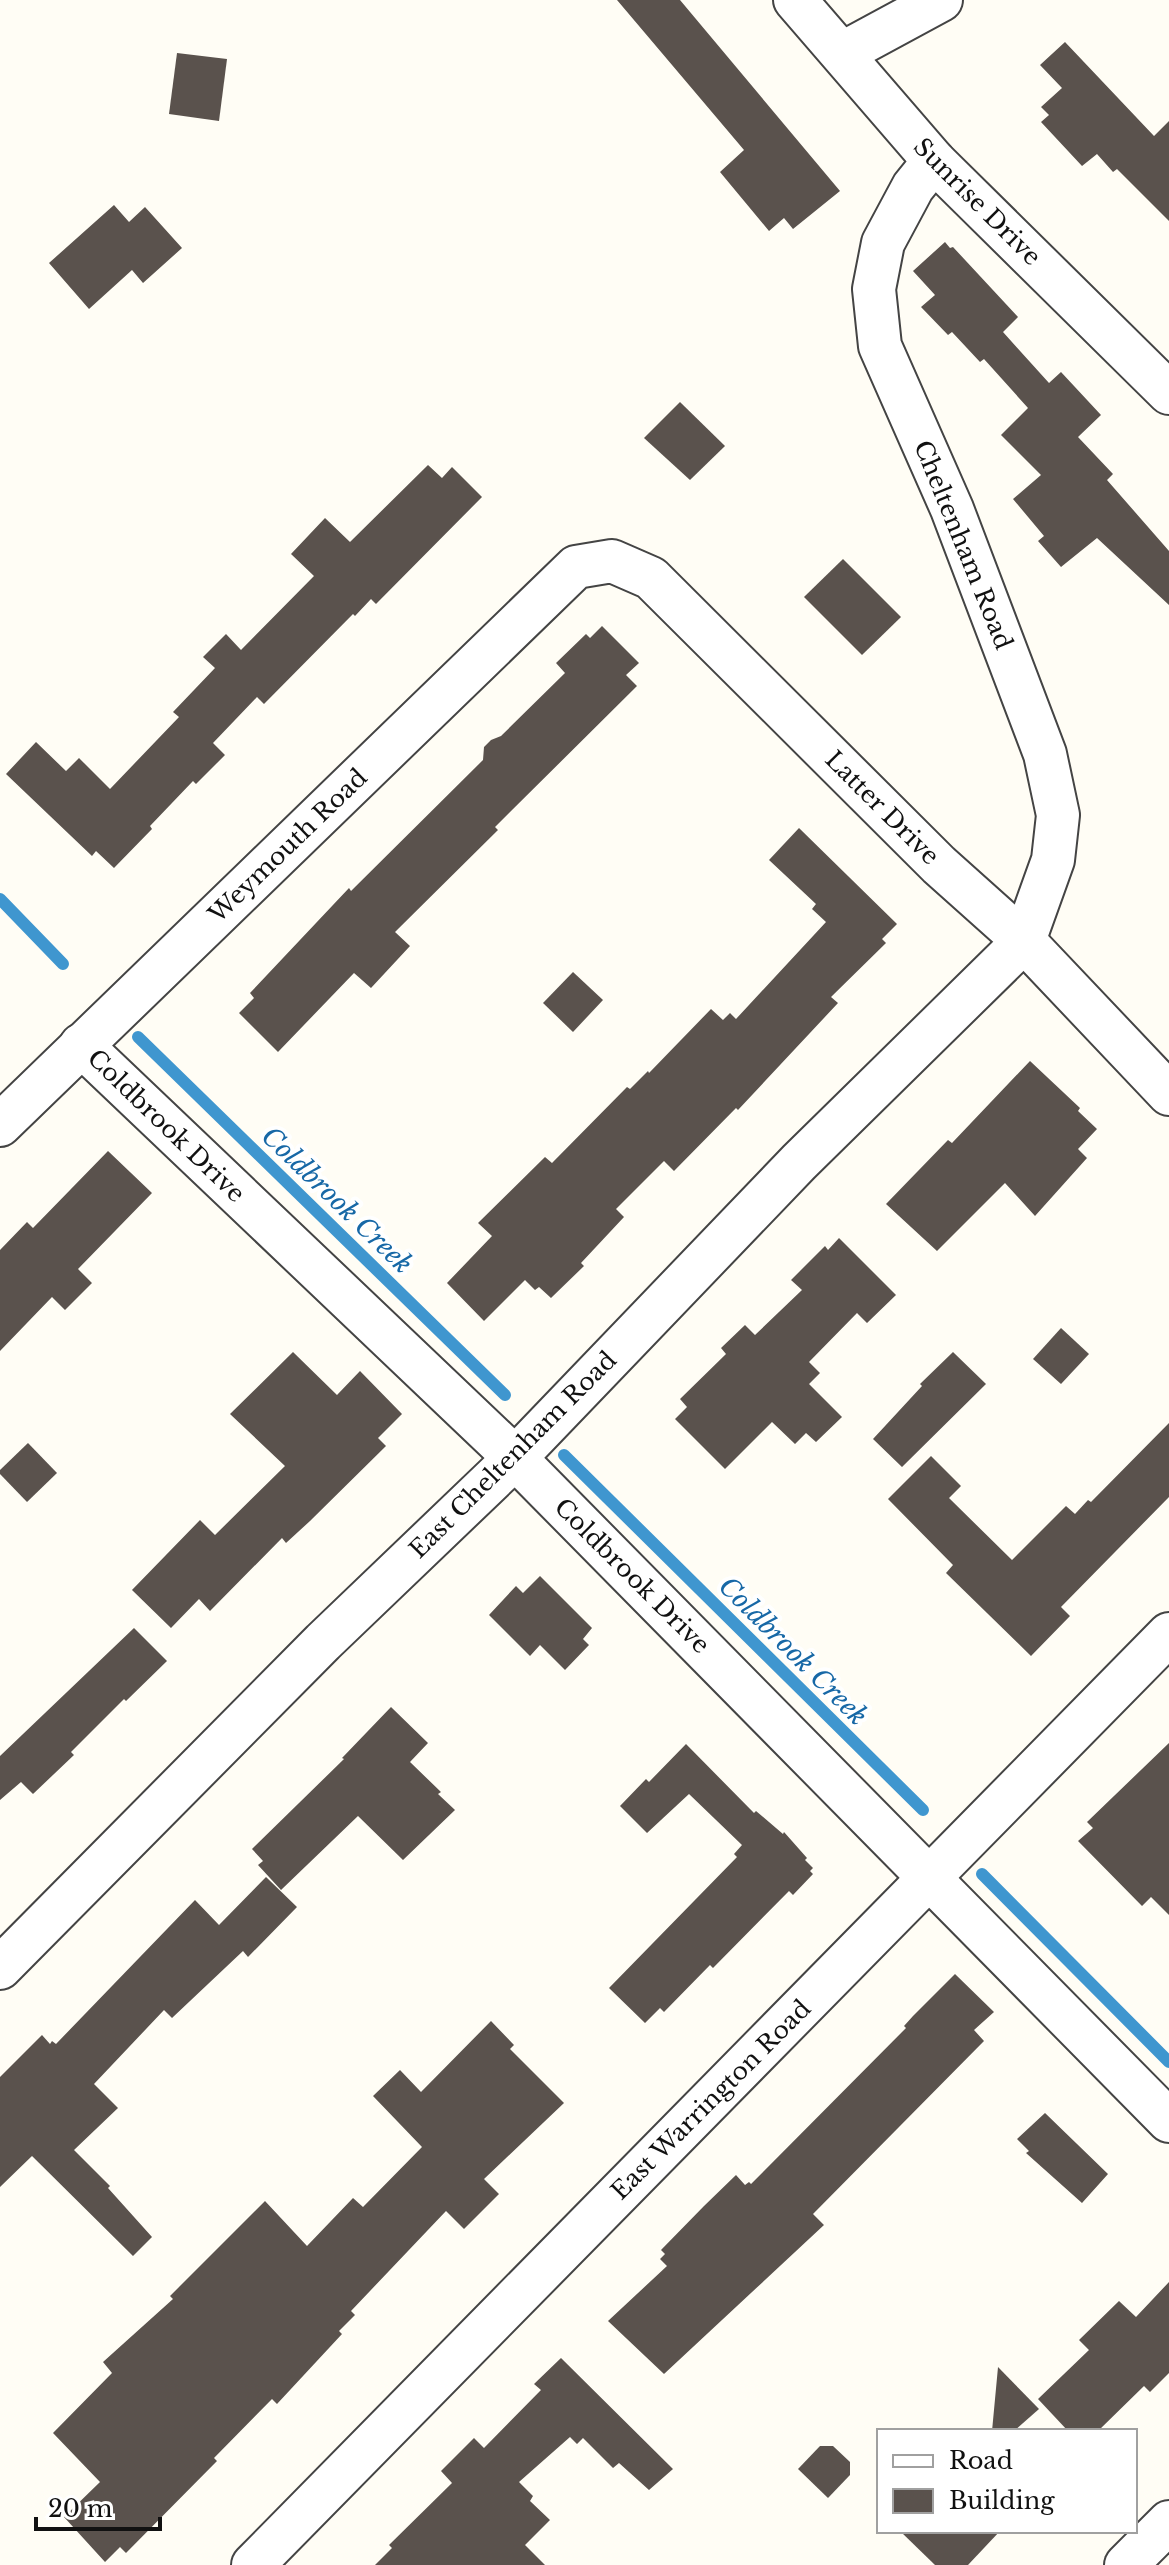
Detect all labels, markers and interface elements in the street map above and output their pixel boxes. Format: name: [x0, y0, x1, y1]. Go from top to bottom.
street label: Sunrise Drive: [908, 132, 1047, 271]
street label: Cheltenham Road: [908, 436, 1019, 654]
street label: Latter Drive: [819, 745, 945, 871]
street label: Weymouth Road: [202, 763, 373, 929]
street label: Coldbrook Drive: [82, 1043, 251, 1208]
water label: Coldbrook Creek: [255, 1120, 419, 1280]
street label: East Cheltenham Road: [403, 1345, 622, 1564]
street label: Coldbrook Drive: [549, 1492, 716, 1659]
water label: Coldbrook Creek: [712, 1570, 874, 1732]
street label: East Warrington Road: [605, 1994, 816, 2205]
legend: [877, 2429, 1137, 2533]
text: Road: [949, 2446, 1013, 2475]
scale bar: [36, 2481, 160, 2531]
text: Building: [949, 2486, 1055, 2515]
text: 20 m: [48, 2494, 113, 2523]

